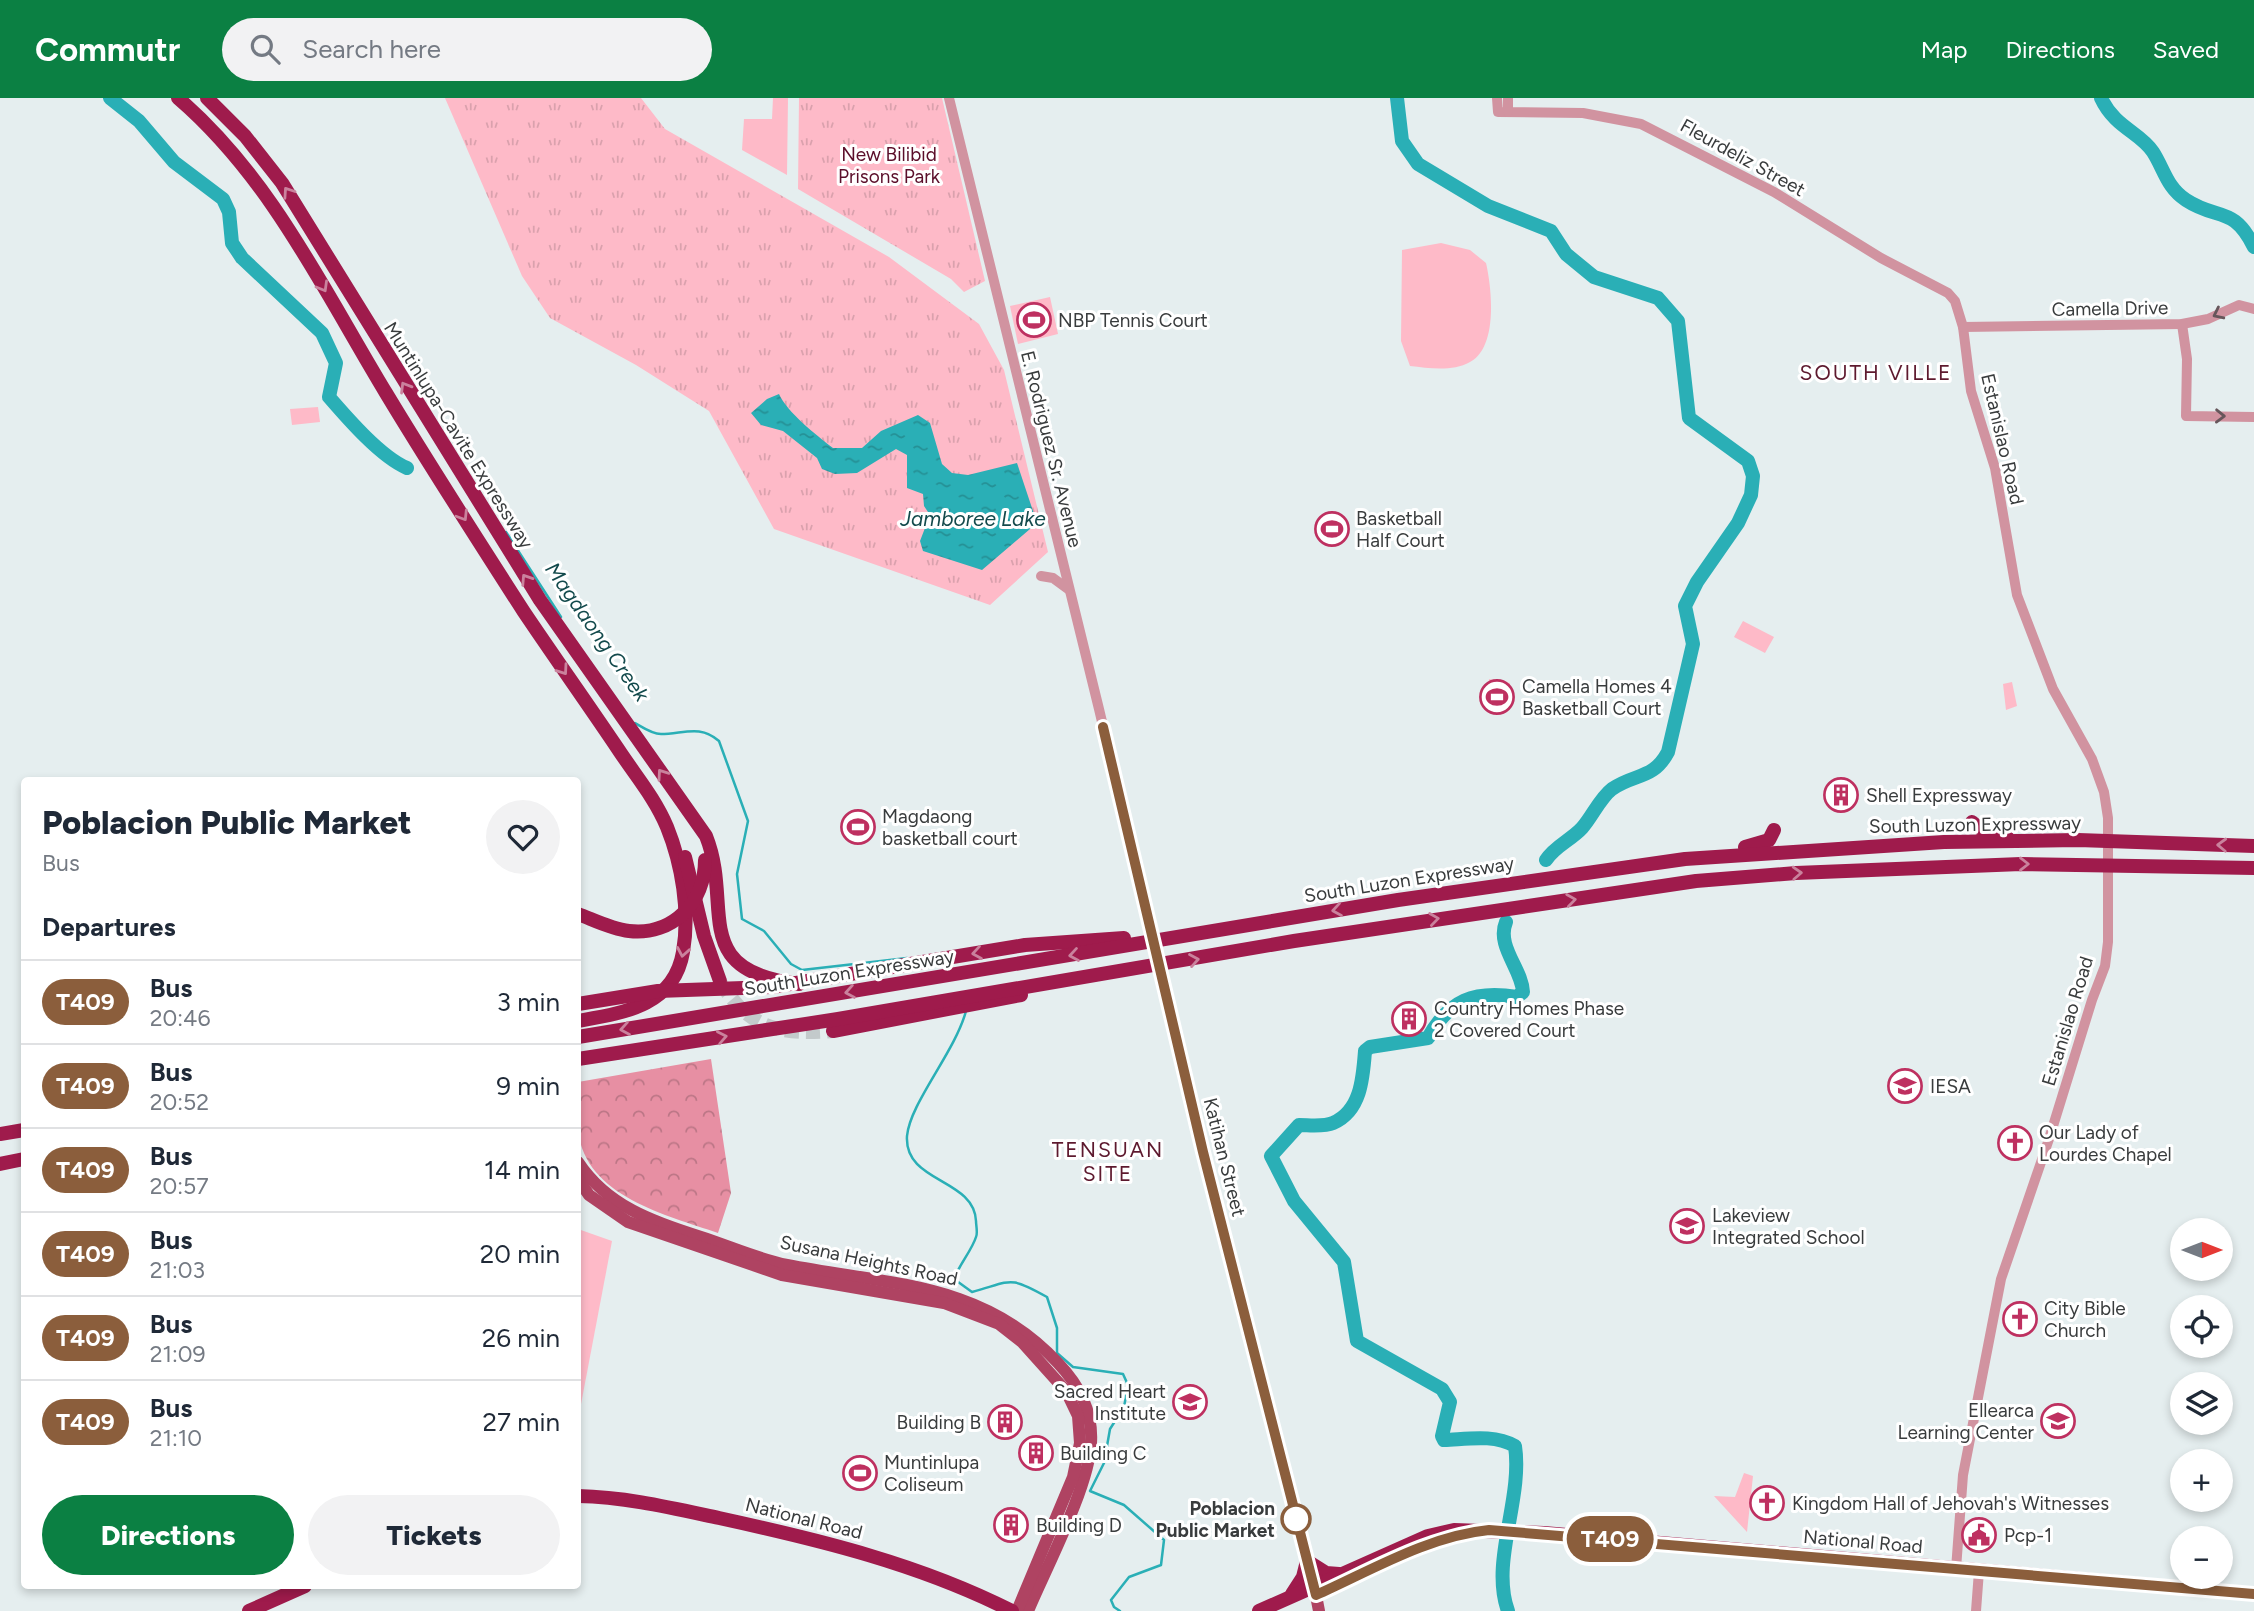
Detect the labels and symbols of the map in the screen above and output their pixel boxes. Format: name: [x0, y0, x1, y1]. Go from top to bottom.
street label: Fleurdeliz Street: [1676, 114, 1809, 201]
park label: New Bilibid Prisons Park: [838, 143, 941, 188]
one-way arrow: [284, 187, 296, 200]
one-way arrow: [315, 279, 328, 292]
street label: Camella Drive: [2052, 296, 2169, 321]
sports icon: NBP Tennis Court: [1015, 301, 1053, 339]
one-way arrow: [2213, 305, 2226, 319]
place label: NBP Tennis Court: [1058, 309, 1208, 332]
street label: Muntinlupa-Cavite Expressway: [379, 318, 538, 553]
street label: E. Rodriguez Sr. Avenue: [1016, 348, 1087, 550]
district label: SOUTH VILLE: [1800, 360, 1952, 385]
street label: Estanislao Road: [1976, 371, 2029, 507]
one-way arrow: [400, 381, 413, 394]
one-way arrow: [2215, 408, 2226, 424]
water label: Jamboree Lake: [899, 506, 1046, 531]
place label: Basketball Half Court: [1356, 507, 1445, 552]
one-way arrow: [455, 509, 468, 522]
sports icon: Basketball Half Court: [1313, 510, 1351, 548]
water label: Magdaong Creek: [540, 557, 655, 707]
one-way arrow: [522, 574, 535, 587]
one-way arrow: [555, 662, 567, 675]
place label: Camella Homes 4 Basketball Court: [1522, 675, 1672, 720]
sports icon: Camella Homes 4 Basketball Court: [1478, 678, 1516, 716]
one-way arrow: [658, 769, 670, 782]
building icon: Shell Expressway: [1822, 776, 1860, 814]
place label: Shell Expressway: [1866, 784, 2012, 807]
place label: Magdaong basketball court: [882, 805, 1018, 850]
sports icon: Magdaong basketball court: [839, 808, 877, 846]
street label: South Luzon Expressway: [1869, 811, 2081, 838]
one-way arrow: [2216, 837, 2227, 852]
street label: South Luzon Expressway: [1303, 852, 1516, 907]
one-way arrow: [2019, 856, 2030, 872]
one-way arrow: [1792, 866, 1803, 881]
one-way arrow: [1565, 893, 1577, 908]
one-way arrow: [1331, 902, 1343, 917]
one-way arrow: [1428, 912, 1440, 927]
street label: South Luzon Expressway: [743, 945, 956, 1000]
one-way arrow: [971, 945, 983, 960]
one-way arrow: [676, 946, 691, 958]
one-way arrow: [1068, 947, 1080, 962]
one-way arrow: [1187, 953, 1199, 968]
street label: Estanislao Road: [2037, 954, 2098, 1089]
one-way arrow: [844, 983, 856, 998]
place label: Country Homes Phase 2 Covered Court: [1434, 997, 1624, 1042]
building icon: Country Homes Phase 2 Covered Court: [1390, 1000, 1428, 1038]
one-way arrow: [620, 1021, 631, 1036]
one-way arrow: [716, 1030, 728, 1045]
school or university icon: IESA: [1886, 1067, 1924, 1105]
place label: IESA: [1930, 1075, 1971, 1098]
street label: Katihan Street: [1199, 1095, 1250, 1219]
place label: Our Lady of Lourdes Chapel: [2039, 1121, 2172, 1166]
church icon: Our Lady of Lourdes Chapel: [1996, 1124, 2034, 1162]
district label: TENSUAN SITE: [1052, 1137, 1164, 1186]
place label: Lakeview Integrated School: [1712, 1204, 1865, 1249]
school or university icon: Lakeview Integrated School: [1668, 1207, 1706, 1245]
north arrow: [2170, 1218, 2233, 1281]
street label: Susana Heights Road: [778, 1230, 960, 1291]
place label: City Bible Church: [2044, 1297, 2126, 1342]
church icon: City Bible Church: [2001, 1300, 2039, 1338]
place label: Sacred Heart Institute: [1054, 1380, 1166, 1425]
school or university icon: Sacred Heart Institute: [1171, 1383, 1209, 1421]
place label: Ellearca Learning Center: [1898, 1399, 2035, 1444]
school or university icon: Ellearca Learning Center: [2039, 1402, 2077, 1440]
building icon: Building B: [986, 1403, 1024, 1441]
place label: Building B: [897, 1411, 981, 1434]
building icon: Building C: [1017, 1434, 1055, 1472]
place label: Building C: [1060, 1442, 1147, 1465]
place label: Muntinlupa Coliseum: [884, 1451, 979, 1496]
sports icon: Muntinlupa Coliseum: [841, 1454, 879, 1492]
church icon: Kingdom Hall of Jehovah's Witnesses: [1748, 1484, 1786, 1522]
place label: Kingdom Hall of Jehovah's Witnesses: [1792, 1492, 2109, 1515]
street label: National Road: [743, 1493, 865, 1544]
place label: Poblacion Public Market: [1155, 1497, 1275, 1542]
marker: Poblacion Public Market: [1281, 1504, 1311, 1534]
building icon: Building D: [992, 1506, 1030, 1544]
place label: Building D: [1036, 1514, 1122, 1537]
line badge: T409: [1561, 1516, 1659, 1562]
public building icon: Pcp-1: [1960, 1516, 1998, 1554]
place label: Pcp-1: [2004, 1524, 2052, 1547]
street label: National Road: [1802, 1525, 1924, 1558]

